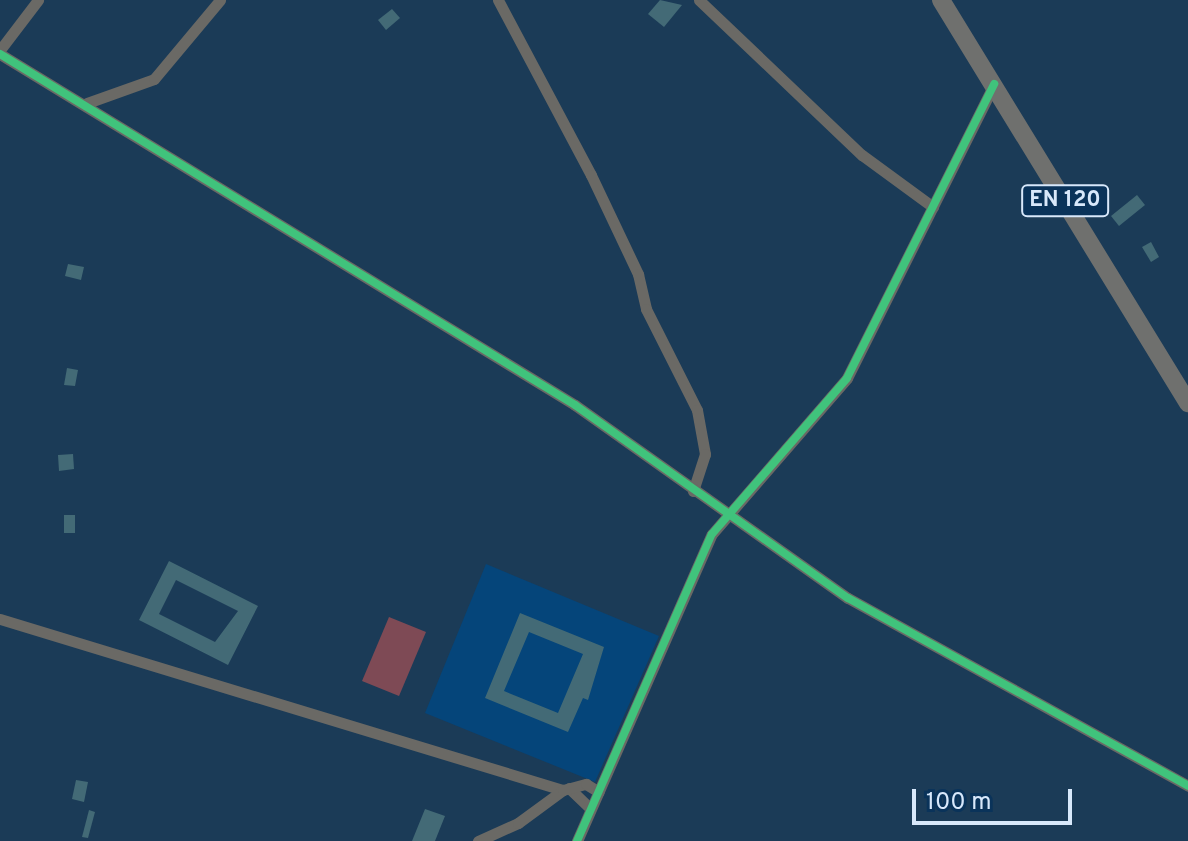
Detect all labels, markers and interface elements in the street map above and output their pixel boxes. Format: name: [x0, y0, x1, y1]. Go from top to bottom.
road number: EN 120: [1021, 183, 1109, 219]
scale bar: [916, 773, 1076, 823]
text: 100 m: [926, 788, 992, 818]

